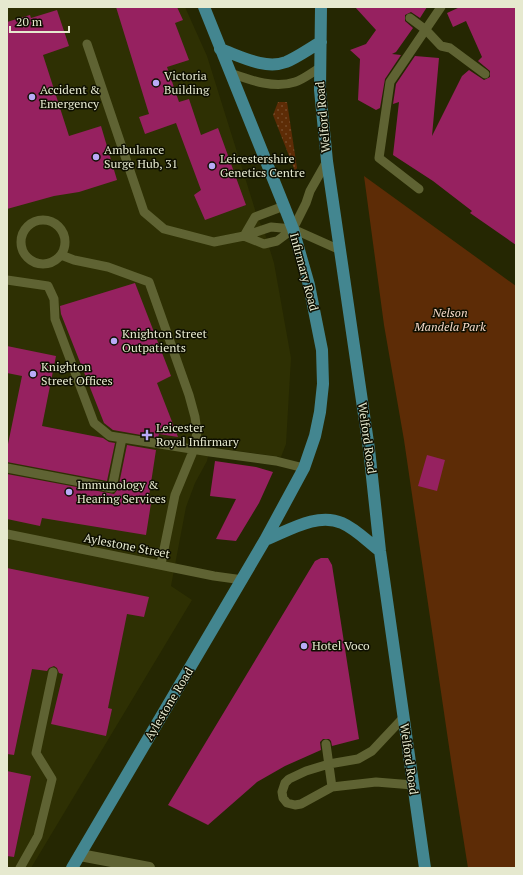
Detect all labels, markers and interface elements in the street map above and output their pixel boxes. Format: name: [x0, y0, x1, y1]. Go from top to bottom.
scale bar: [10, 8, 69, 34]
text: 20 m: [16, 14, 43, 29]
place label: Victoria Building: [164, 68, 210, 97]
marker: Victoria Building: [151, 78, 161, 88]
street label: Welford Road: [312, 80, 333, 153]
place label: Accident & Emergency: [40, 82, 101, 111]
marker: Accident & Emergency: [27, 92, 37, 102]
place label: Ambulance Surge Hub, 31: [104, 142, 178, 171]
place label: Leicestershire Genetics Centre: [220, 151, 305, 180]
marker: Ambulance Surge Hub, 31: [91, 152, 101, 162]
marker: Leicestershire Genetics Centre: [207, 161, 217, 171]
street label: Infirmary Road: [287, 231, 322, 313]
park label: Nelson Mandela Park: [413, 305, 486, 334]
place label: Knighton Street Outpatients: [122, 326, 208, 355]
marker: Knighton Street Outpatients: [109, 336, 119, 346]
place label: Knighton Street Offices: [41, 359, 113, 388]
marker: Knighton Street Offices: [28, 369, 38, 379]
street label: Welford Road: [355, 401, 380, 475]
place label: Leicester Royal Infirmary: [156, 420, 240, 449]
marker: Leicester Royal Infirmary: [141, 429, 153, 441]
place label: Immunology & Hearing Services: [77, 477, 166, 506]
marker: Immunology & Hearing Services: [64, 487, 74, 497]
street label: Aylestone Street: [83, 530, 172, 561]
place label: Hotel Voco: [312, 638, 370, 653]
marker: Hotel Voco: [299, 641, 309, 651]
street label: Aylestone Road: [141, 664, 196, 743]
street label: Welford Road: [397, 722, 422, 796]

